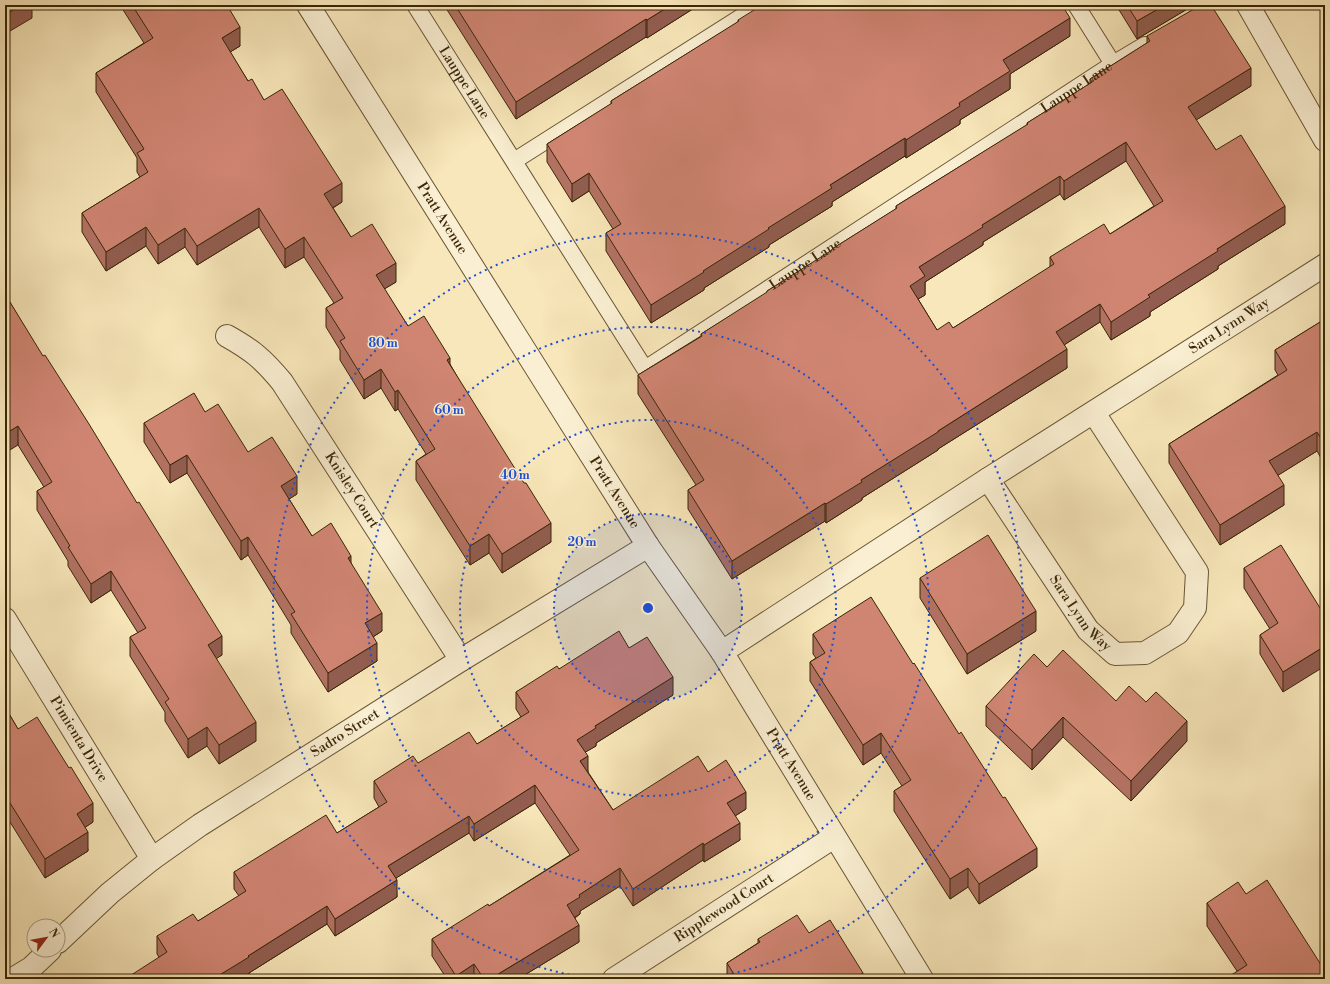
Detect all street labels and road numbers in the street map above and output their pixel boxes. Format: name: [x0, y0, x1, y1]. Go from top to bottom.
street label: Lauppe Lane: [435, 43, 494, 122]
street label: Lauppe Lane: [1037, 58, 1116, 118]
street label: Pratt Avenue: [413, 179, 471, 258]
street label: Lauppe Lane: [766, 234, 845, 294]
street label: Sara Lynn Way: [1185, 293, 1273, 358]
street label: Knisley Court: [321, 449, 383, 532]
street label: Pratt Avenue: [585, 453, 644, 532]
street label: Sara Lynn Way: [1045, 572, 1115, 655]
street label: Pimienta Drive: [46, 693, 112, 785]
street label: Sadro Street: [307, 705, 383, 762]
street label: Pratt Avenue: [762, 725, 820, 804]
street label: Ripplewood Court: [671, 869, 777, 947]

